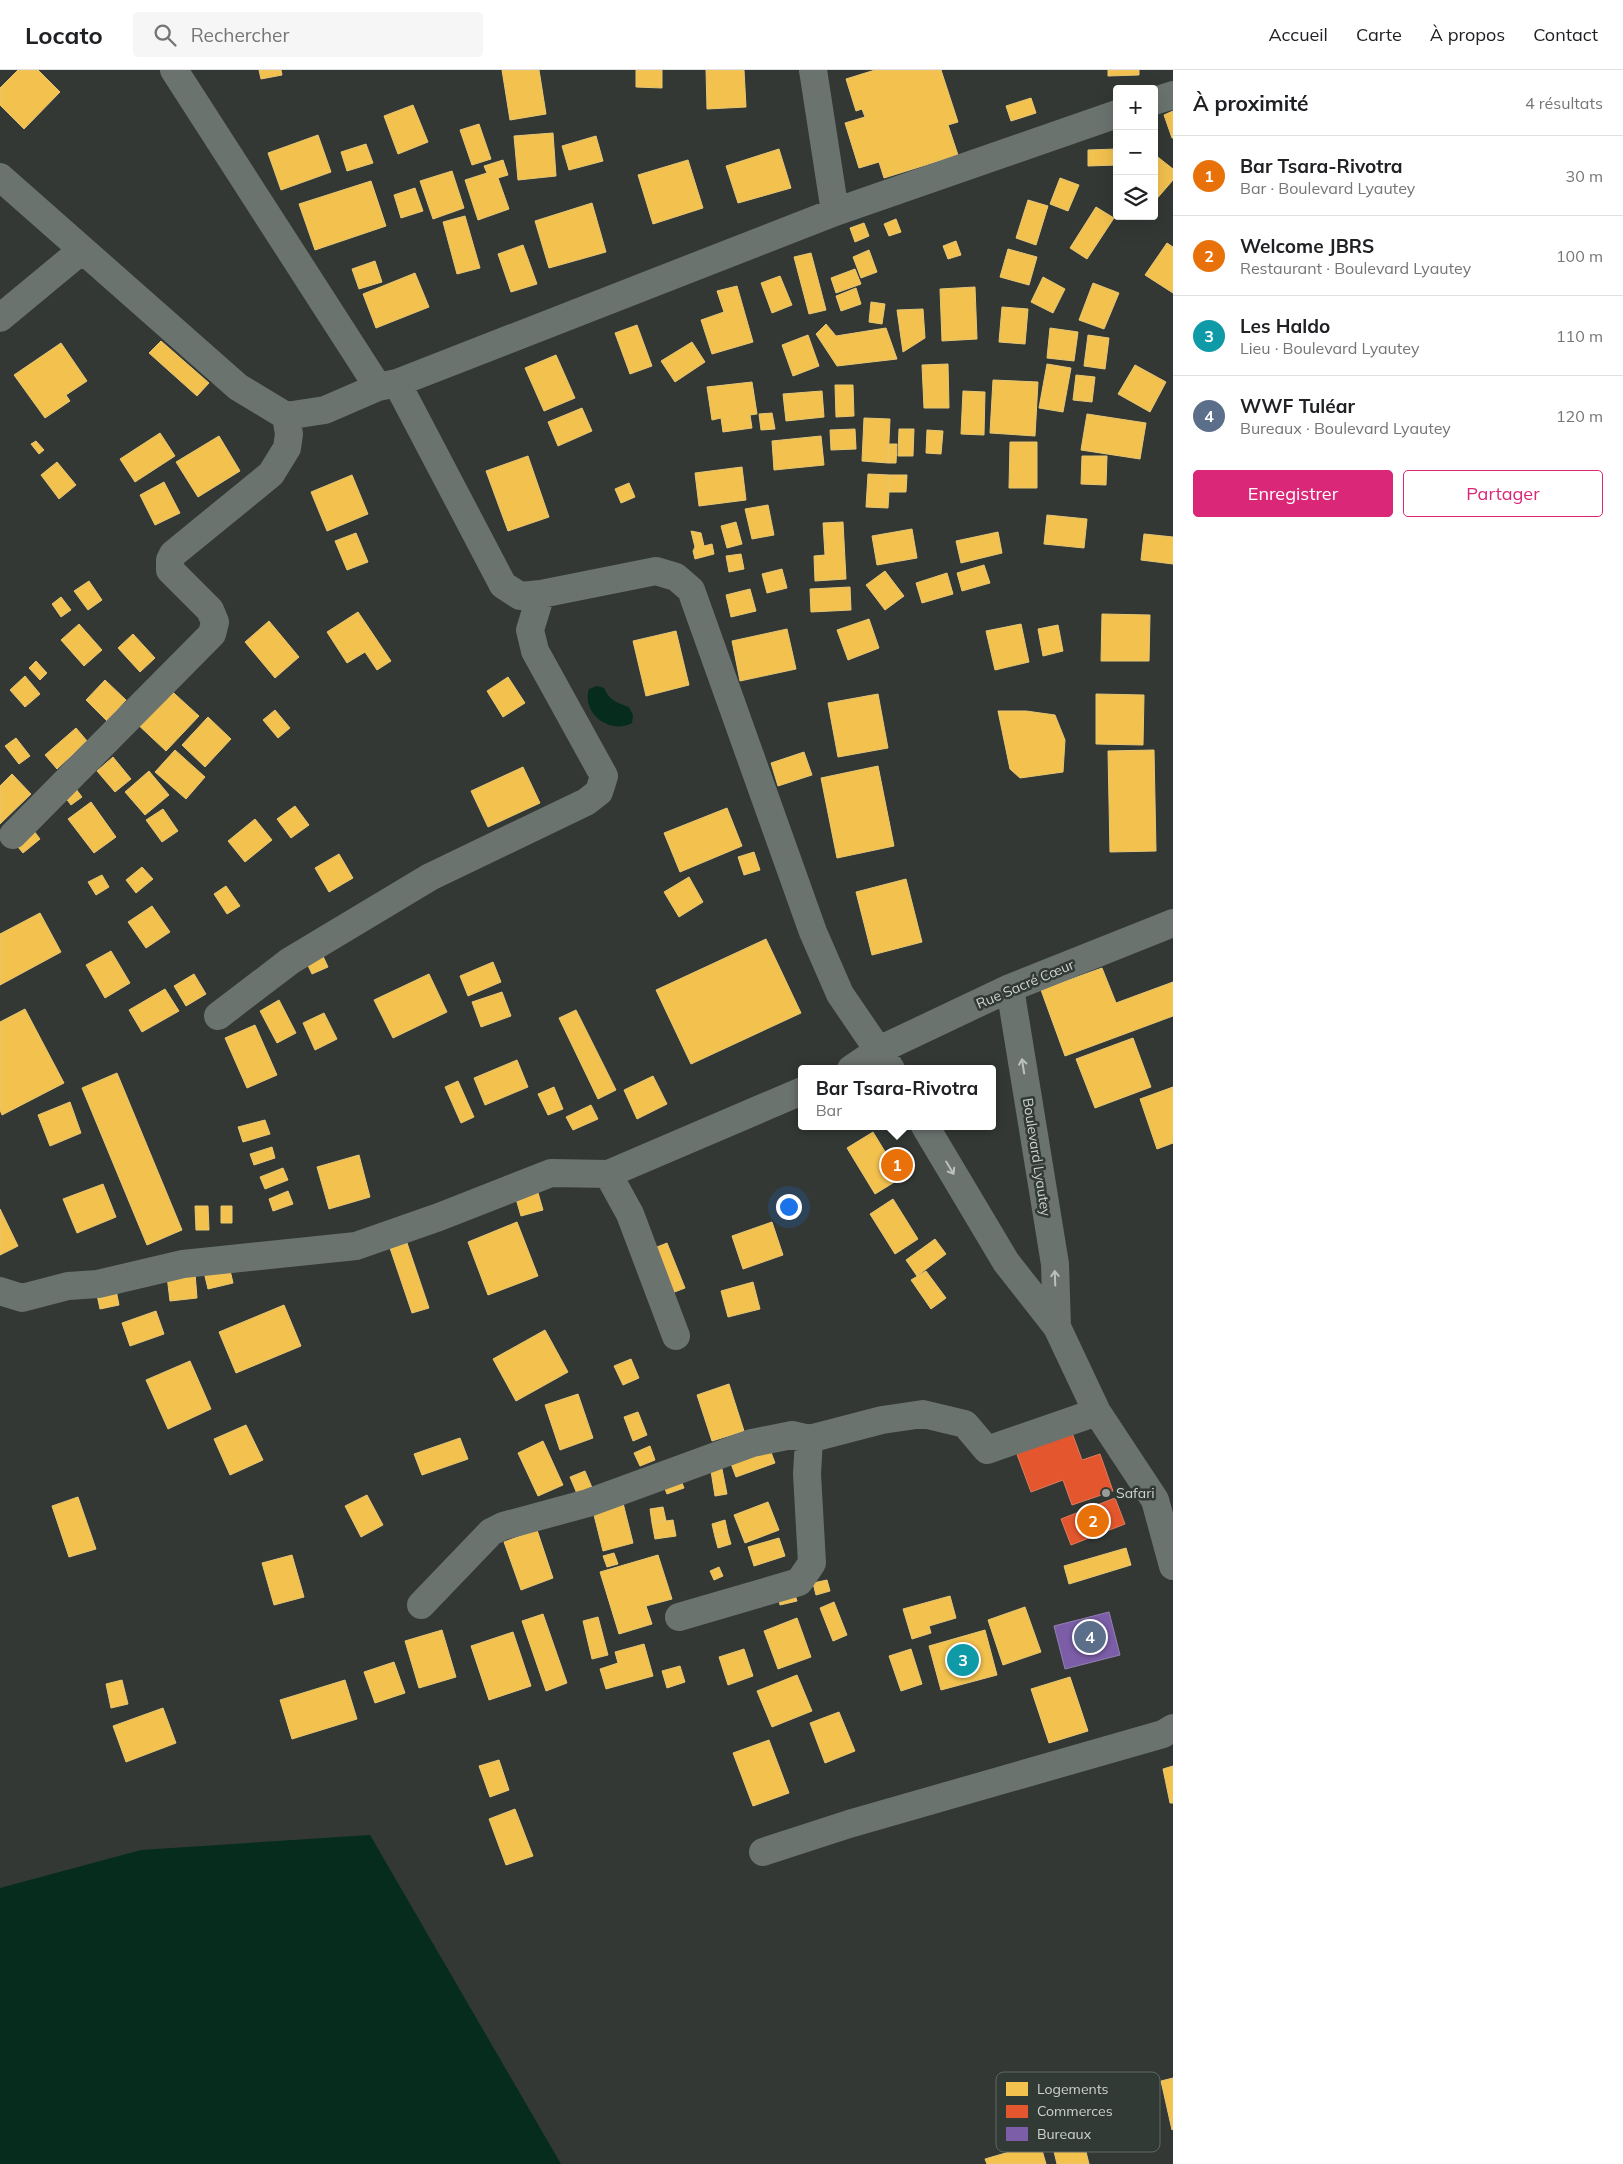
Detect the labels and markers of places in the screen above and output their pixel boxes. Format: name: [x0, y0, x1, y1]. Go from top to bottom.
pin: 1: [881, 1146, 913, 1184]
place label: Safari: [1116, 1484, 1155, 1502]
marker: Safari: [1100, 1487, 1112, 1499]
pin: 2: [1077, 1502, 1109, 1540]
pin: 4: [1074, 1618, 1106, 1656]
pin: 3: [947, 1641, 979, 1679]

